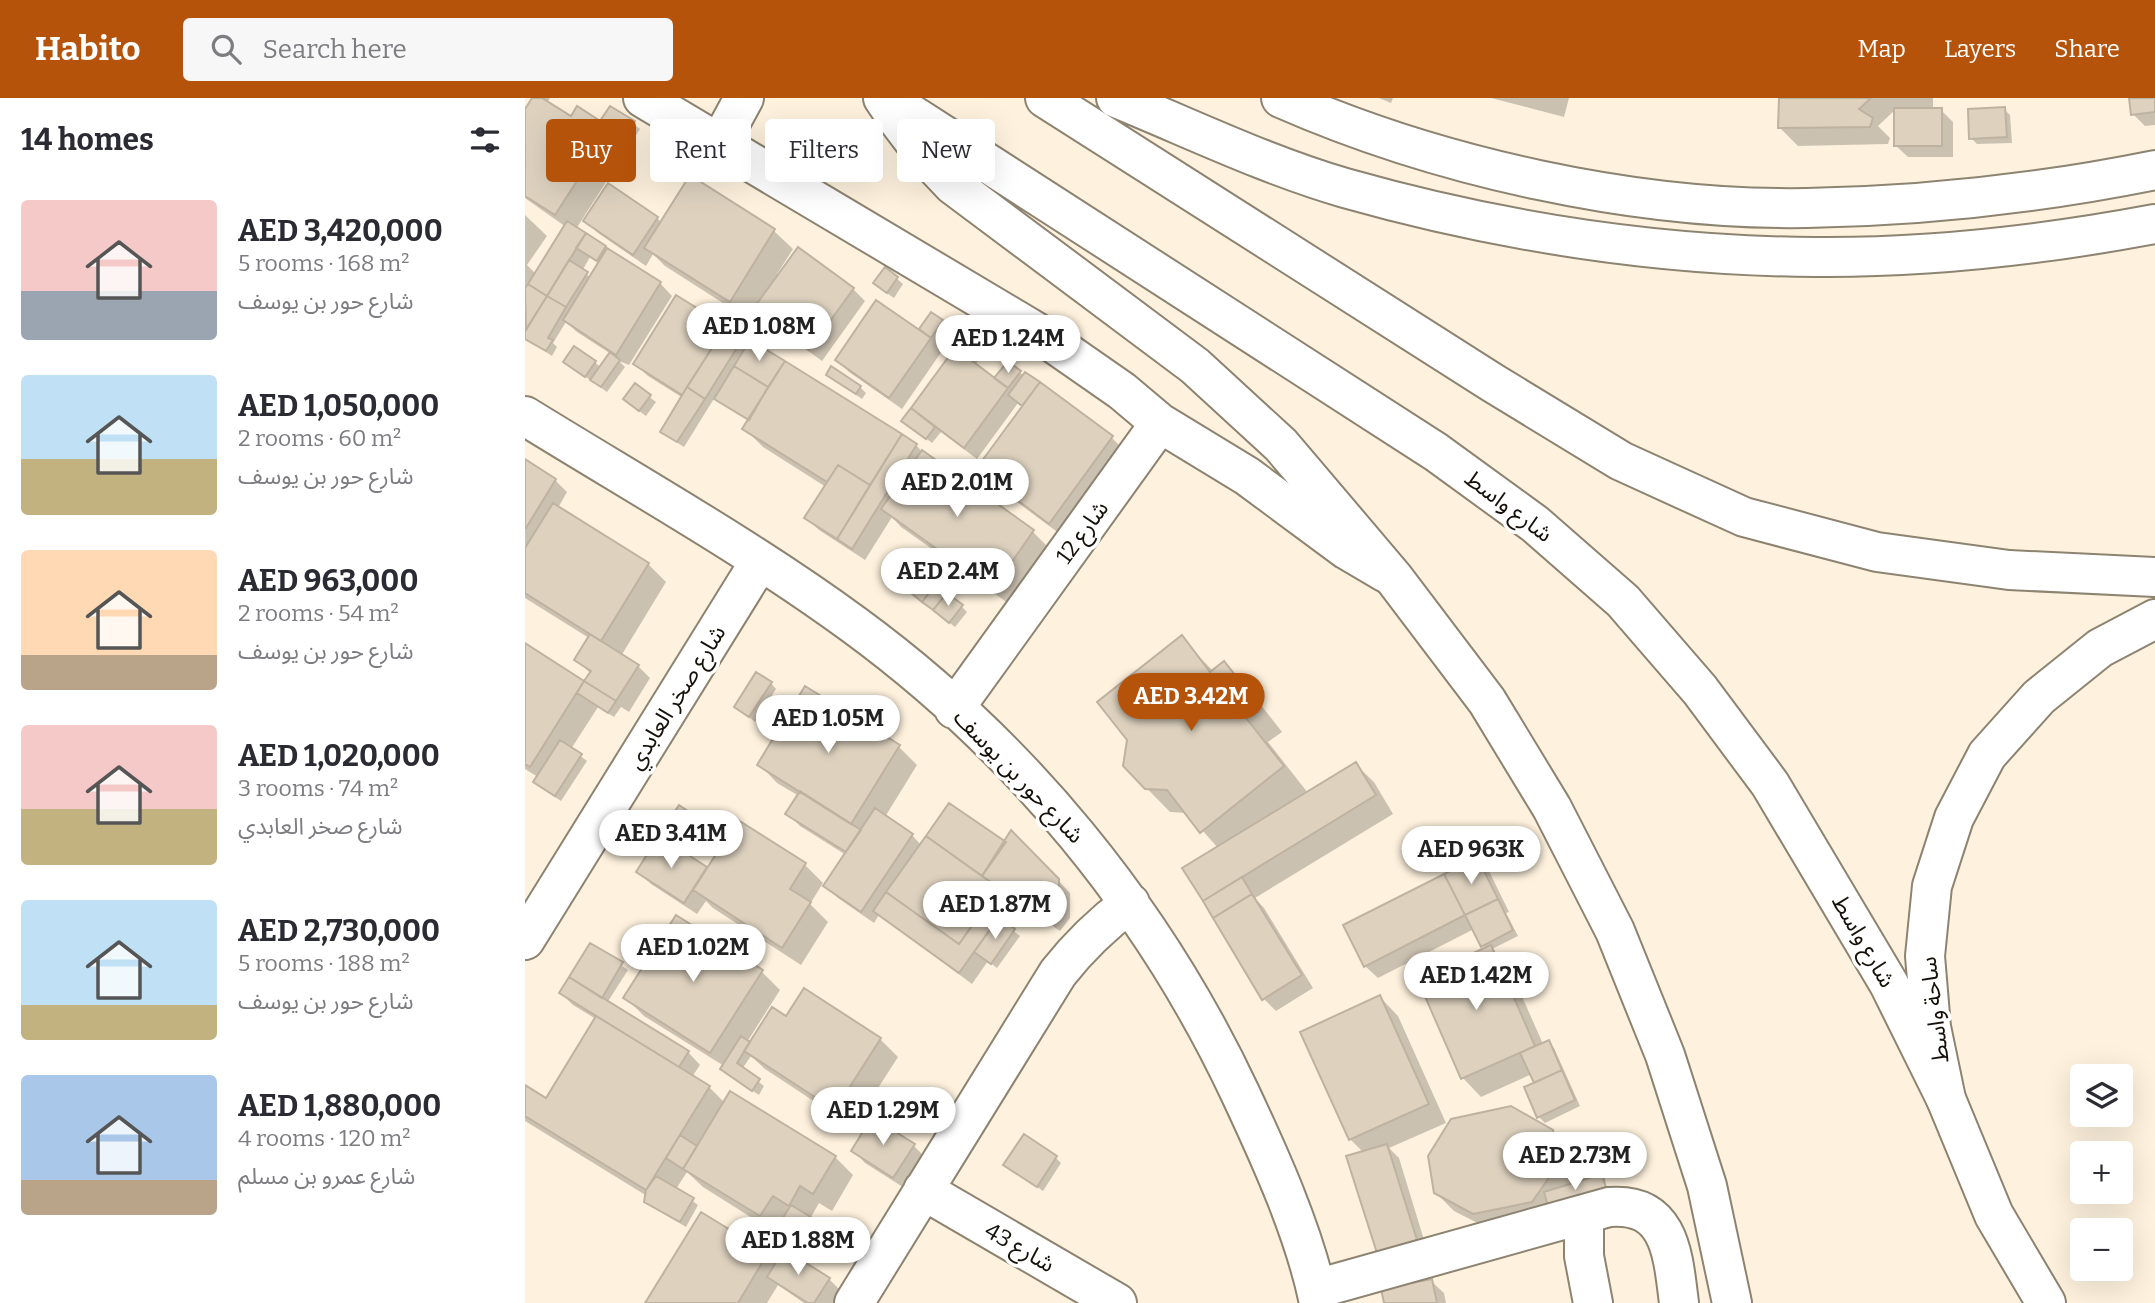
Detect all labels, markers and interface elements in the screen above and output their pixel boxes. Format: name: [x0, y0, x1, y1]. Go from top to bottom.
search box: [183, 18, 673, 81]
text: Habito: [35, 29, 141, 69]
icon: search: [207, 30, 245, 68]
text: Search here: [263, 34, 407, 65]
text: Map: [1858, 35, 1906, 63]
text: Layers: [1944, 35, 2016, 63]
text: Share: [2054, 35, 2120, 63]
chip: Buy: [546, 119, 636, 182]
chip: Rent: [650, 119, 751, 182]
chip: Filters: [765, 119, 883, 182]
chip: New: [897, 119, 995, 182]
icon: filters: [466, 121, 504, 159]
text: 14 homes: [21, 122, 154, 158]
text: AED 3,420,000: [238, 213, 443, 249]
icon: home: [77, 228, 161, 312]
text: 5 rooms · 168 m²: [238, 249, 409, 277]
text: شارع حور بن يوسف: [238, 287, 413, 315]
pin: AED 1.08M: [679, 303, 839, 363]
text: AED 1.08M: [703, 312, 815, 340]
pin: AED 1.24M: [928, 316, 1088, 375]
text: AED 1.24M: [951, 324, 1065, 352]
text: AED 1,050,000: [238, 388, 439, 424]
icon: home: [77, 403, 161, 487]
text: 2 rooms · 60 m²: [238, 424, 401, 452]
pin: AED 2.01M: [877, 460, 1037, 519]
text: شارع حور بن يوسف: [238, 462, 413, 490]
street label: شارع واسط: [1458, 464, 1558, 550]
text: AED 2.01M: [901, 468, 1013, 496]
street label: شارع 12: [1050, 495, 1117, 571]
pin: AED 2.4M: [876, 548, 1020, 608]
text: AED 2.4M: [897, 557, 999, 585]
text: AED 963,000: [238, 563, 418, 599]
icon: home: [77, 578, 161, 662]
text: 2 rooms · 54 m²: [238, 599, 399, 627]
street label: شارع صخر العابدي: [621, 620, 734, 776]
text: شارع حور بن يوسف: [238, 637, 413, 665]
pin: AED 3.42M: [1111, 674, 1271, 733]
text: AED 3.42M: [1134, 682, 1248, 710]
pin: AED 1.05M: [748, 696, 908, 755]
street label: شارع حور بن يوسف: [946, 703, 1090, 851]
text: AED 1.05M: [772, 704, 884, 732]
text: AED 1,020,000: [238, 738, 440, 774]
icon: home: [77, 753, 161, 837]
text: 3 rooms · 74 m²: [238, 774, 398, 802]
pin: AED 3.41M: [591, 810, 751, 870]
text: شارع صخر العابدي: [238, 812, 403, 840]
text: AED 3.41M: [615, 819, 727, 847]
pin: AED 963K: [1399, 826, 1543, 886]
text: AED 963K: [1418, 835, 1524, 863]
pin: AED 1.87M: [915, 882, 1075, 941]
text: AED 1.87M: [939, 890, 1051, 918]
street label: شارع واسط: [1824, 890, 1902, 994]
text: AED 2,730,000: [238, 913, 440, 949]
pin: AED 1.02M: [613, 924, 773, 984]
icon: home: [77, 928, 161, 1012]
text: AED 1.02M: [637, 933, 749, 961]
text: 5 rooms · 188 m²: [238, 949, 410, 977]
pin: AED 1.42M: [1396, 953, 1556, 1012]
street label: ساحة واسط: [1914, 955, 1954, 1065]
text: AED 1.42M: [1420, 961, 1532, 989]
text: شارع حور بن يوسف: [238, 987, 413, 1015]
map controls: [2070, 1064, 2133, 1281]
button: layers: [2070, 1064, 2133, 1127]
text: AED 1,880,000: [238, 1088, 441, 1124]
pin: AED 1.29M: [803, 1088, 963, 1147]
text: AED 1.29M: [827, 1096, 939, 1124]
icon: home: [77, 1103, 161, 1187]
text: 4 rooms · 120 m²: [238, 1124, 410, 1152]
pin: AED 2.73M: [1495, 1132, 1655, 1192]
text: AED 2.73M: [1519, 1141, 1631, 1169]
button: +: [2070, 1141, 2133, 1204]
text: شارع عمرو بن مسلم: [238, 1162, 415, 1190]
street label: شارع 43: [979, 1216, 1060, 1281]
pin: AED 1.88M: [718, 1218, 878, 1277]
button: −: [2070, 1218, 2133, 1281]
text: AED 1.88M: [741, 1226, 855, 1254]

